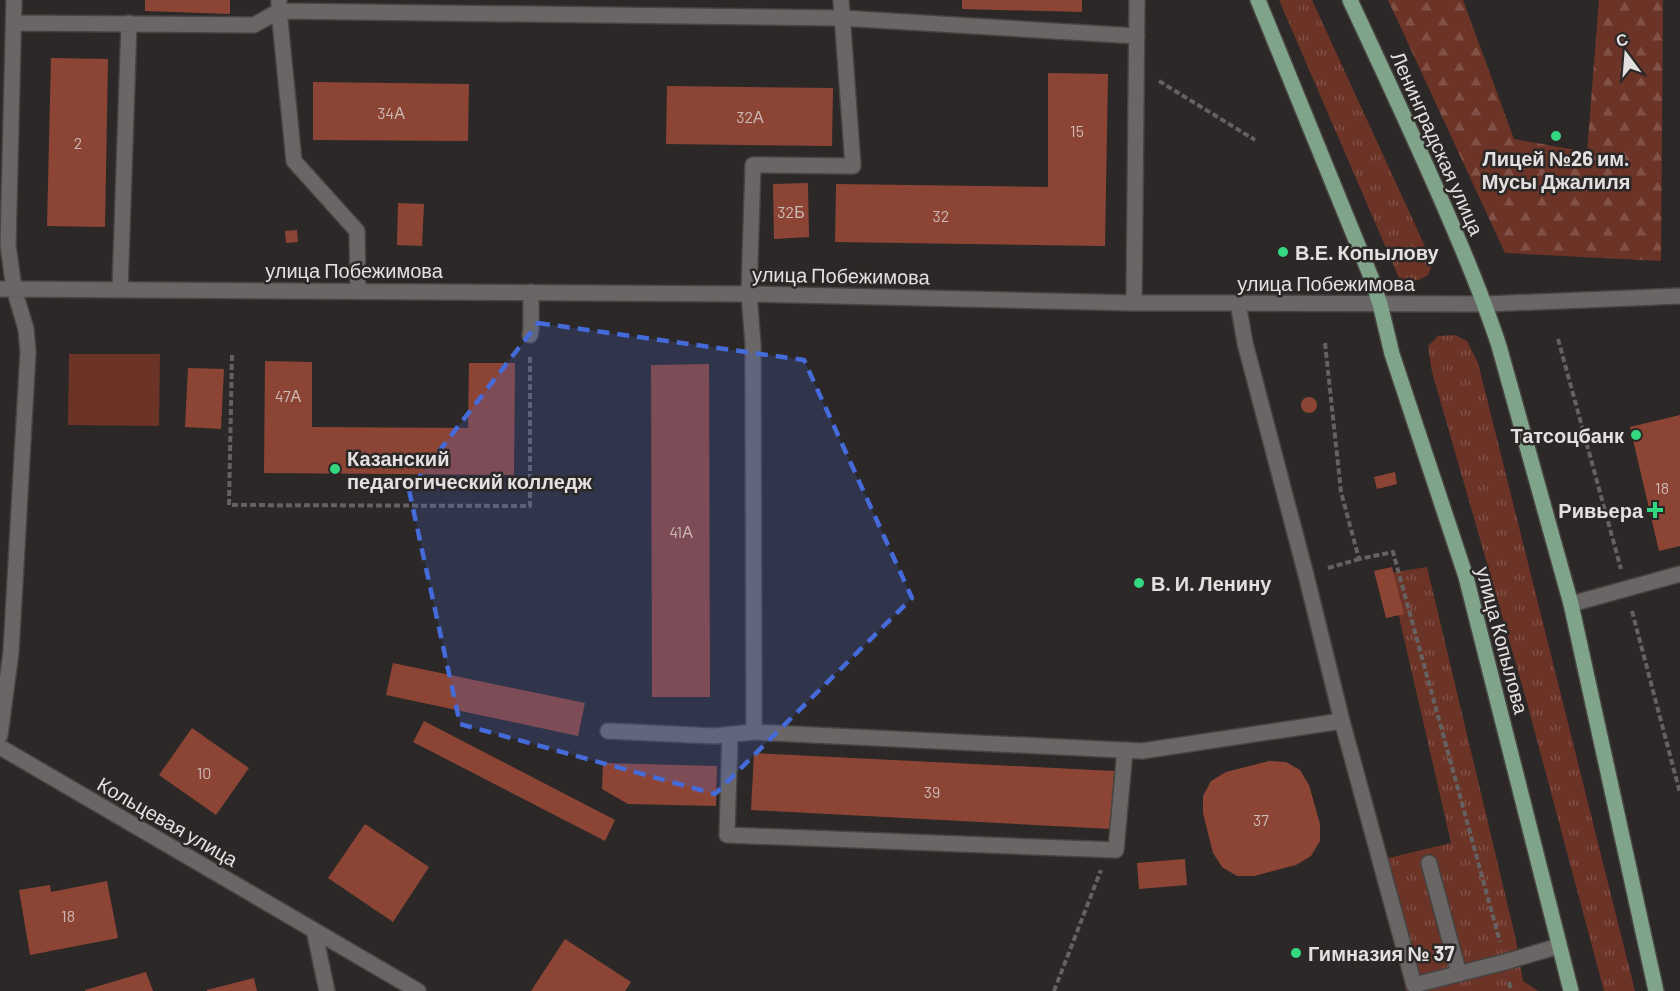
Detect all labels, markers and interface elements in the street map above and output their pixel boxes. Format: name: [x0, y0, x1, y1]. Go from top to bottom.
north arrow: [1596, 24, 1656, 84]
text: С: [1614, 28, 1630, 50]
street label: Ленинградская улица: [1387, 47, 1490, 240]
house number: 34А: [377, 103, 405, 122]
house number: 32А: [736, 107, 764, 126]
house number: 15: [1070, 121, 1084, 140]
marker: Лицей №26 им. Мусы Джалиля: [1549, 129, 1563, 143]
house number: 2: [74, 133, 82, 152]
place label: Лицей №26 им. Мусы Джалиля: [1482, 146, 1630, 193]
house number: 32Б: [777, 202, 805, 221]
house number: 32: [933, 206, 949, 225]
place label: В.Е. Копылову: [1295, 240, 1440, 264]
marker: В.Е. Копылову: [1276, 245, 1290, 259]
street label: улица Побежимова: [265, 258, 444, 282]
street label: улица Побежимова: [752, 261, 931, 289]
street label: улица Побежимова: [1237, 271, 1416, 295]
house number: 47А: [275, 386, 302, 405]
place label: Татсоцбанк: [1510, 423, 1625, 447]
marker: Татсоцбанк: [1629, 428, 1643, 442]
place label: Казанский педагогический колледж: [347, 446, 593, 493]
marker: Казанский педагогический колледж: [328, 462, 342, 476]
house number: 18: [1655, 478, 1669, 497]
place label: Ривьера: [1558, 498, 1644, 522]
marker: Ривьера: [1648, 503, 1662, 517]
house number: 41А: [669, 522, 693, 541]
street label: улица Копылова: [1472, 564, 1534, 717]
place label: В. И. Ленину: [1151, 571, 1272, 595]
marker: В. И. Ленину: [1132, 576, 1146, 590]
house number: 10: [197, 763, 211, 782]
street label: Кольцевая улица: [94, 771, 243, 871]
house number: 39: [924, 782, 940, 801]
house number: 37: [1253, 810, 1269, 829]
house number: 18: [61, 906, 75, 925]
place label: Гимназия № 37: [1308, 941, 1454, 965]
marker: Гимназия № 37: [1289, 946, 1303, 960]

